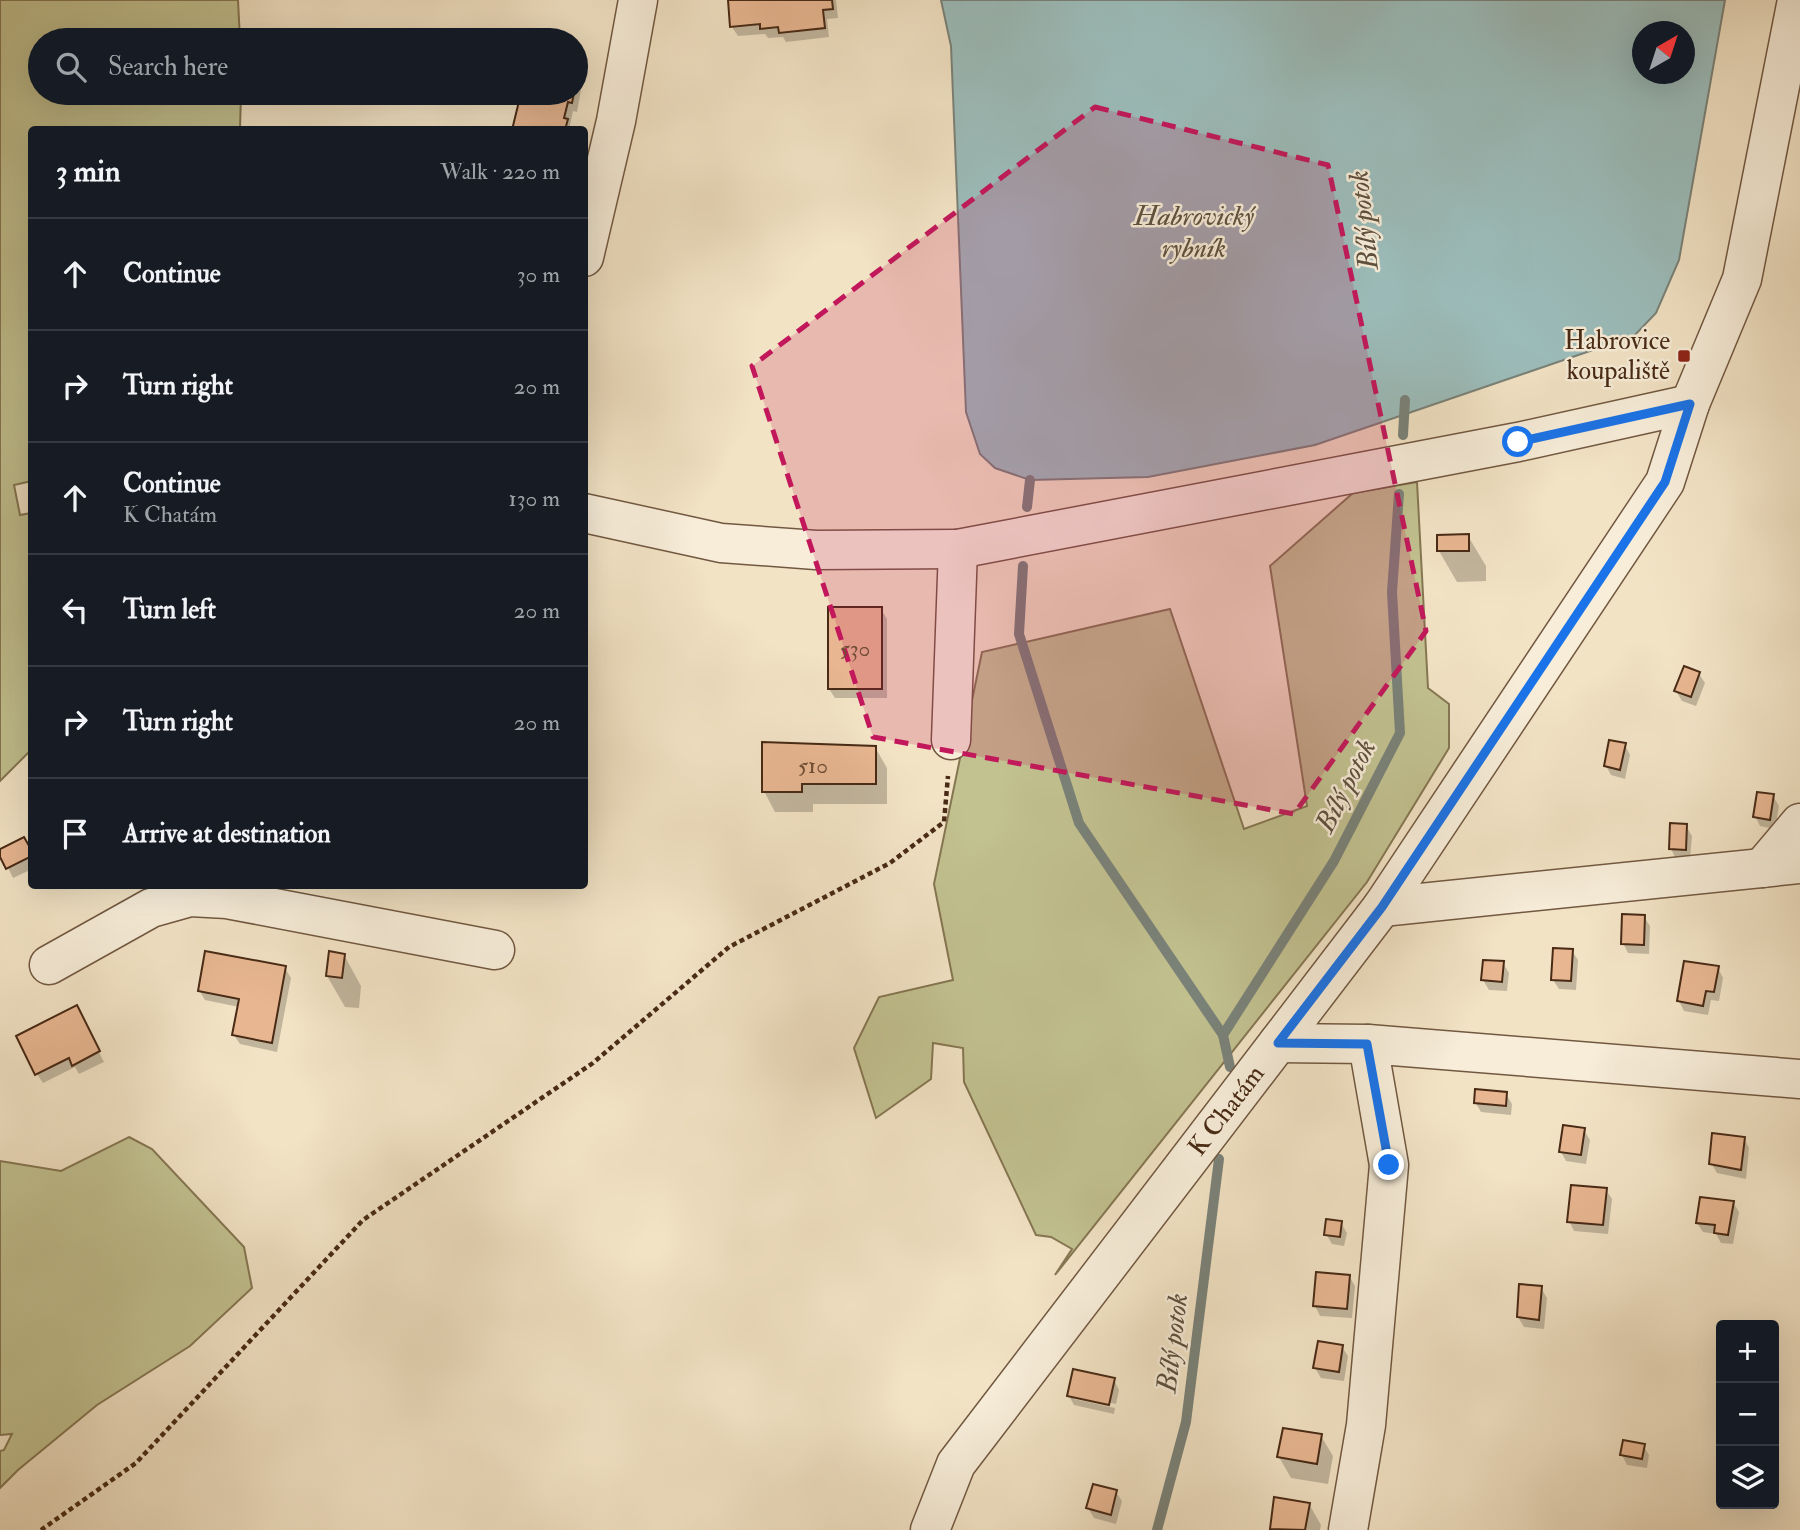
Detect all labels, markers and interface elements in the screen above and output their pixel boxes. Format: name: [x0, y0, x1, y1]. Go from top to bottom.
north arrow: [1632, 21, 1695, 84]
search box: [28, 28, 588, 105]
icon: search: [52, 48, 90, 86]
text: Search here: [108, 51, 228, 83]
text: 3 min: [56, 153, 121, 190]
text: Walk · 220 m: [440, 157, 560, 186]
water label: Bílý potok: [1341, 169, 1387, 273]
water label: Habrovický rybník: [1132, 199, 1256, 266]
icon: ahead: [56, 255, 94, 293]
text: Continue: [123, 258, 221, 290]
text: 30 m: [517, 260, 560, 289]
place label: Habrovice koupaliště: [1564, 325, 1670, 388]
marker: Habrovice koupaliště: [1676, 348, 1692, 364]
icon: right: [56, 367, 94, 405]
text: Turn right: [123, 370, 233, 402]
text: 20 m: [514, 372, 560, 401]
route start: [1502, 426, 1533, 457]
text: Continue: [123, 468, 221, 500]
icon: ahead: [56, 479, 94, 517]
text: 130 m: [508, 484, 560, 513]
text: K Chatám: [123, 500, 217, 529]
icon: left: [56, 591, 94, 629]
text: Turn left: [123, 594, 216, 626]
text: 20 m: [514, 596, 560, 625]
house number: 530: [840, 634, 870, 663]
icon: right: [56, 703, 94, 741]
text: Turn right: [123, 706, 233, 738]
text: 20 m: [514, 708, 560, 737]
water label: Bílý potok: [1307, 734, 1384, 840]
house number: 510: [798, 751, 828, 780]
icon: arrive: [56, 815, 94, 853]
text: Arrive at destination: [123, 818, 331, 850]
street label: K Chatám: [1181, 1059, 1271, 1162]
route end: [1373, 1149, 1404, 1180]
water label: Bílý potok: [1149, 1291, 1196, 1397]
map controls: [1716, 1320, 1779, 1509]
button: +: [1716, 1320, 1779, 1383]
button: −: [1716, 1383, 1779, 1446]
button: layers: [1716, 1446, 1779, 1509]

